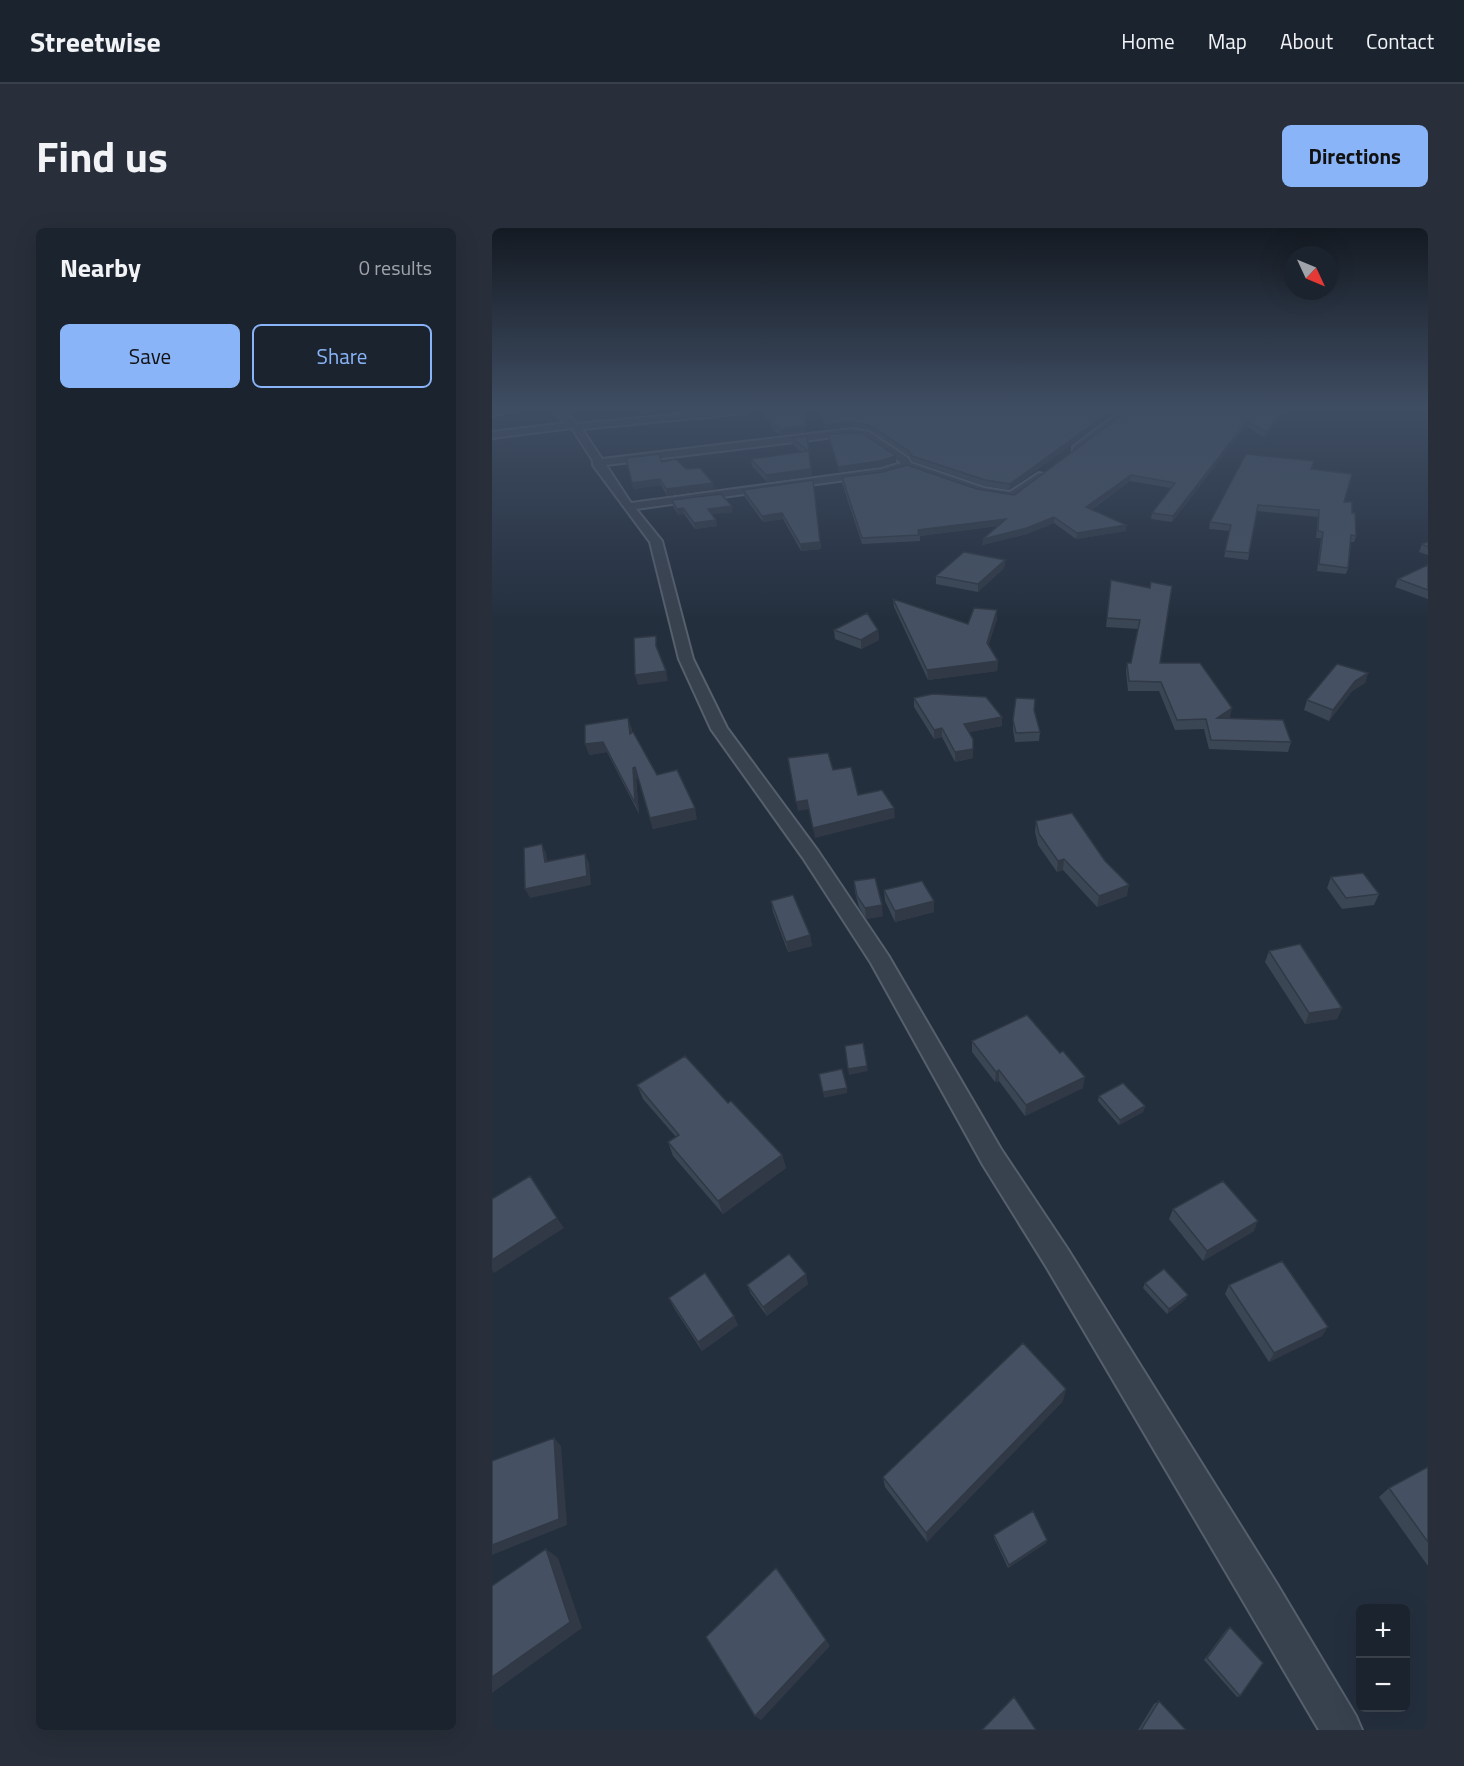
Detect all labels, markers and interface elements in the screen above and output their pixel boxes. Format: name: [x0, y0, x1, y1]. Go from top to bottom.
text: Streetwise: [30, 20, 161, 63]
text: Home: [1121, 25, 1175, 57]
text: Map: [1208, 25, 1247, 57]
text: About: [1280, 25, 1333, 57]
text: Contact: [1366, 25, 1434, 57]
text: Find us: [36, 124, 168, 188]
button: Directions: [1282, 125, 1428, 187]
north arrow: [1284, 246, 1338, 300]
text: Nearby: [60, 248, 141, 287]
text: 0 results: [359, 252, 432, 283]
button: Save: [60, 324, 240, 388]
button: Share: [252, 324, 432, 388]
map controls: [1356, 1604, 1410, 1712]
button: +: [1356, 1604, 1410, 1658]
button: −: [1356, 1658, 1410, 1712]

